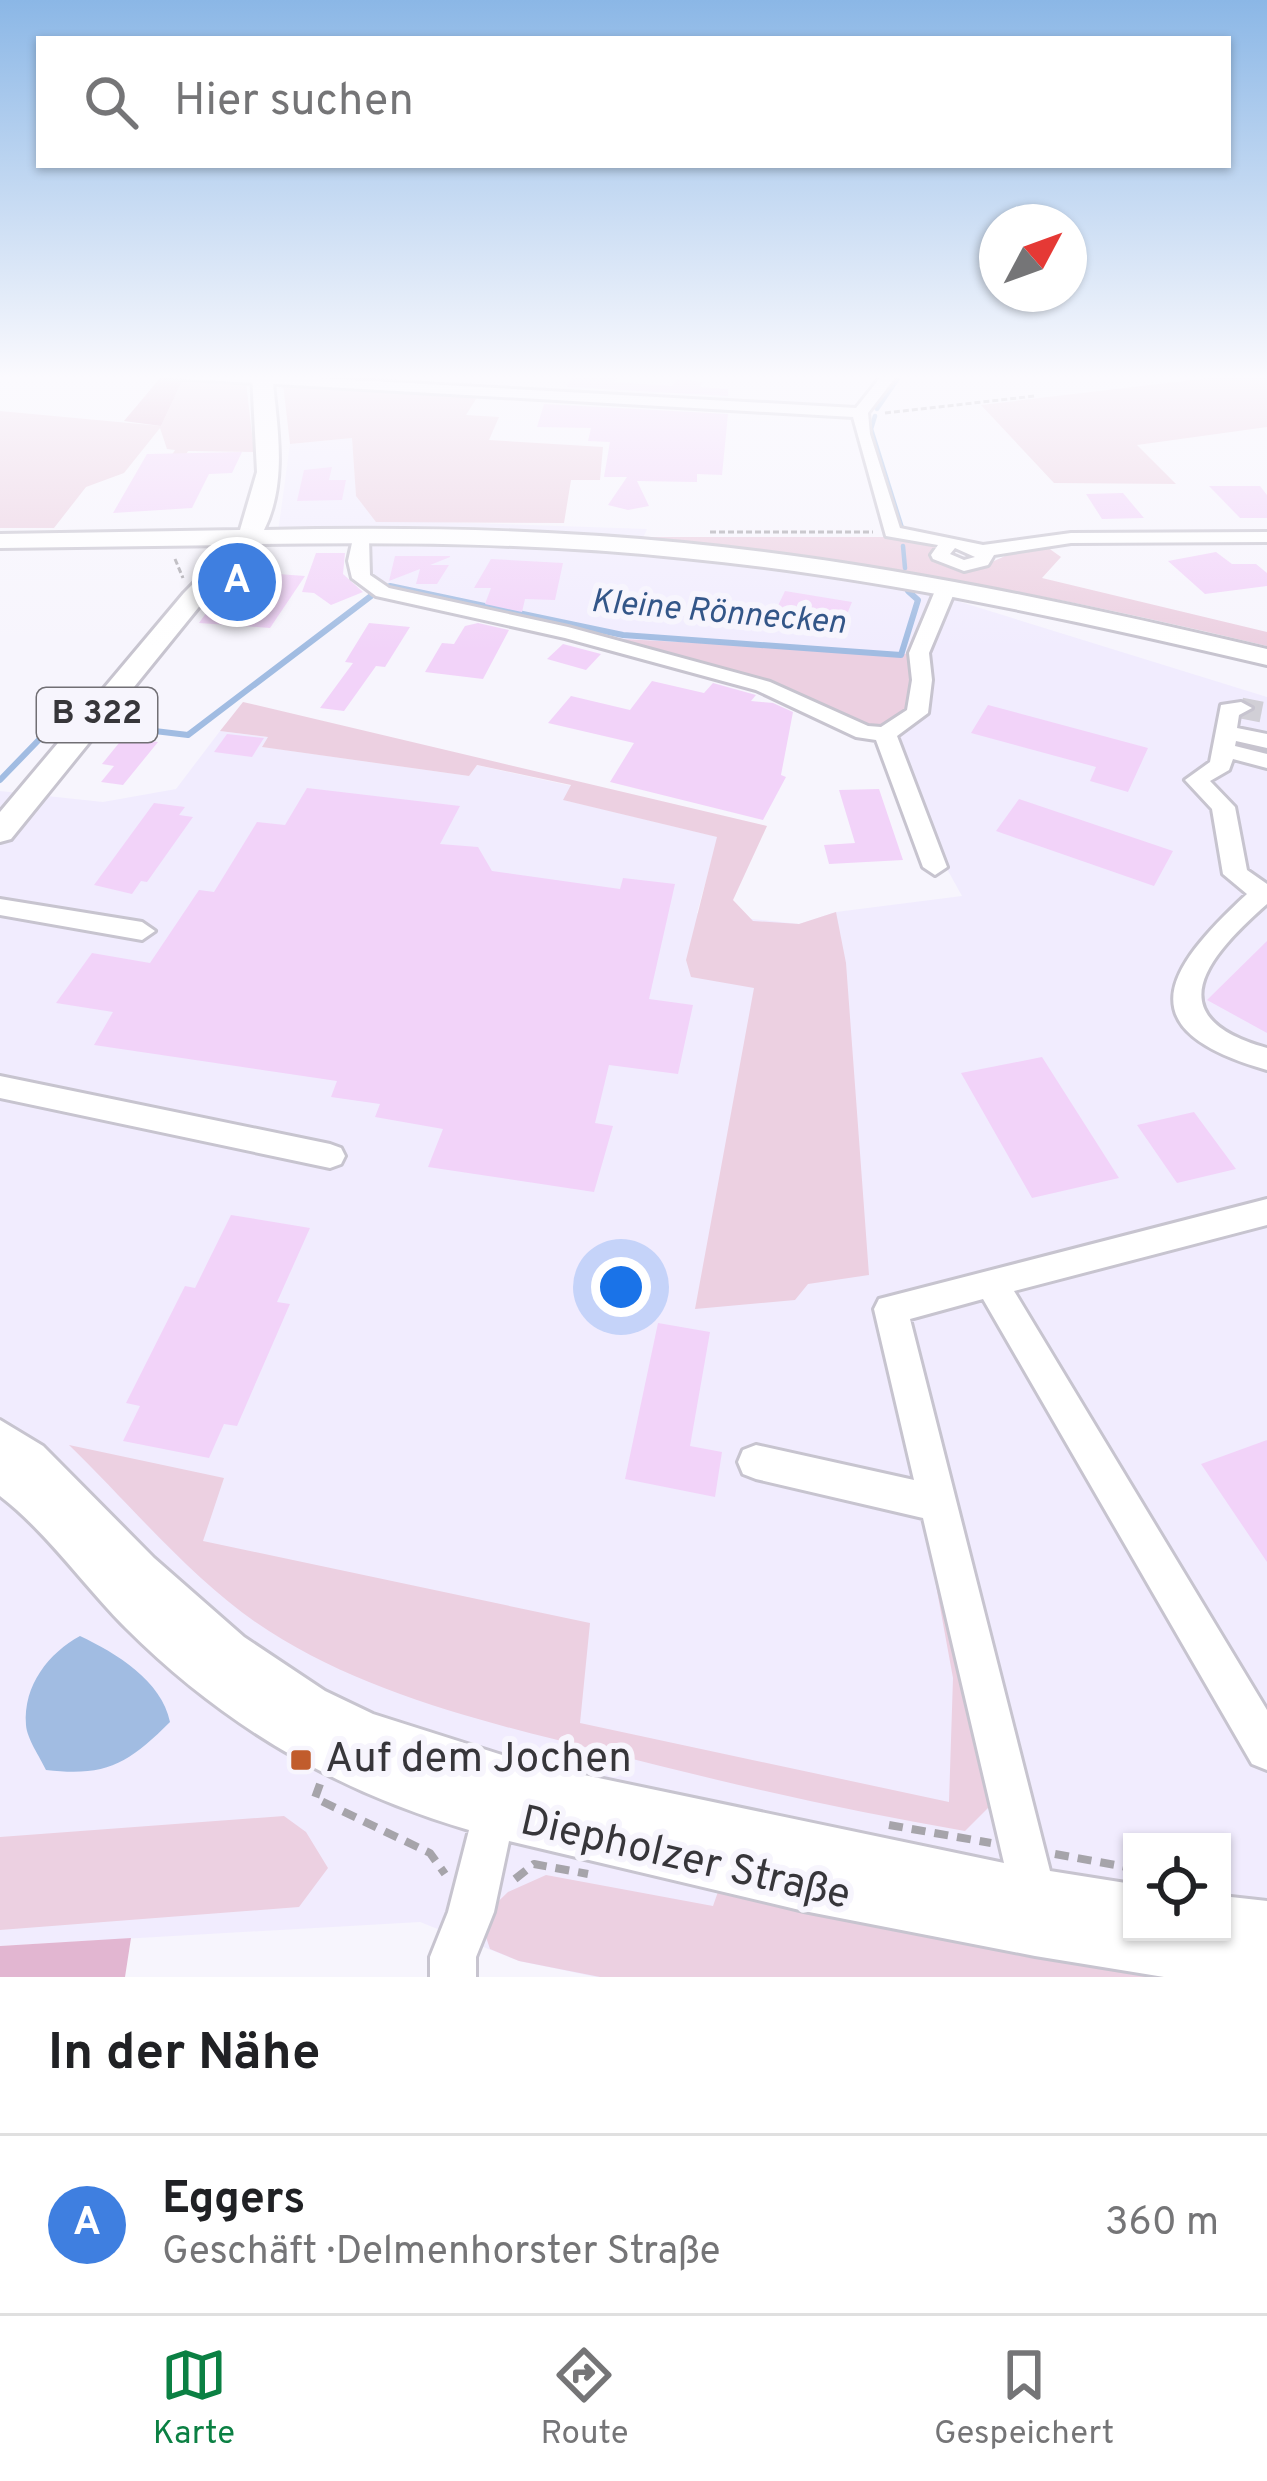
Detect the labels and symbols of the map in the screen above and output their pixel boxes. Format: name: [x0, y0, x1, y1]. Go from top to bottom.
north arrow: [979, 204, 1087, 312]
pin: A: [198, 537, 276, 627]
water label: Kleine Rönnecken: [589, 582, 847, 646]
road number: B 322: [37, 688, 157, 742]
your location: [591, 1257, 651, 1317]
place label: Auf dem Jochen: [325, 1734, 632, 1787]
marker: Auf dem Jochen: [288, 1747, 314, 1773]
street label: Diepholzer Straße: [515, 1796, 855, 1924]

